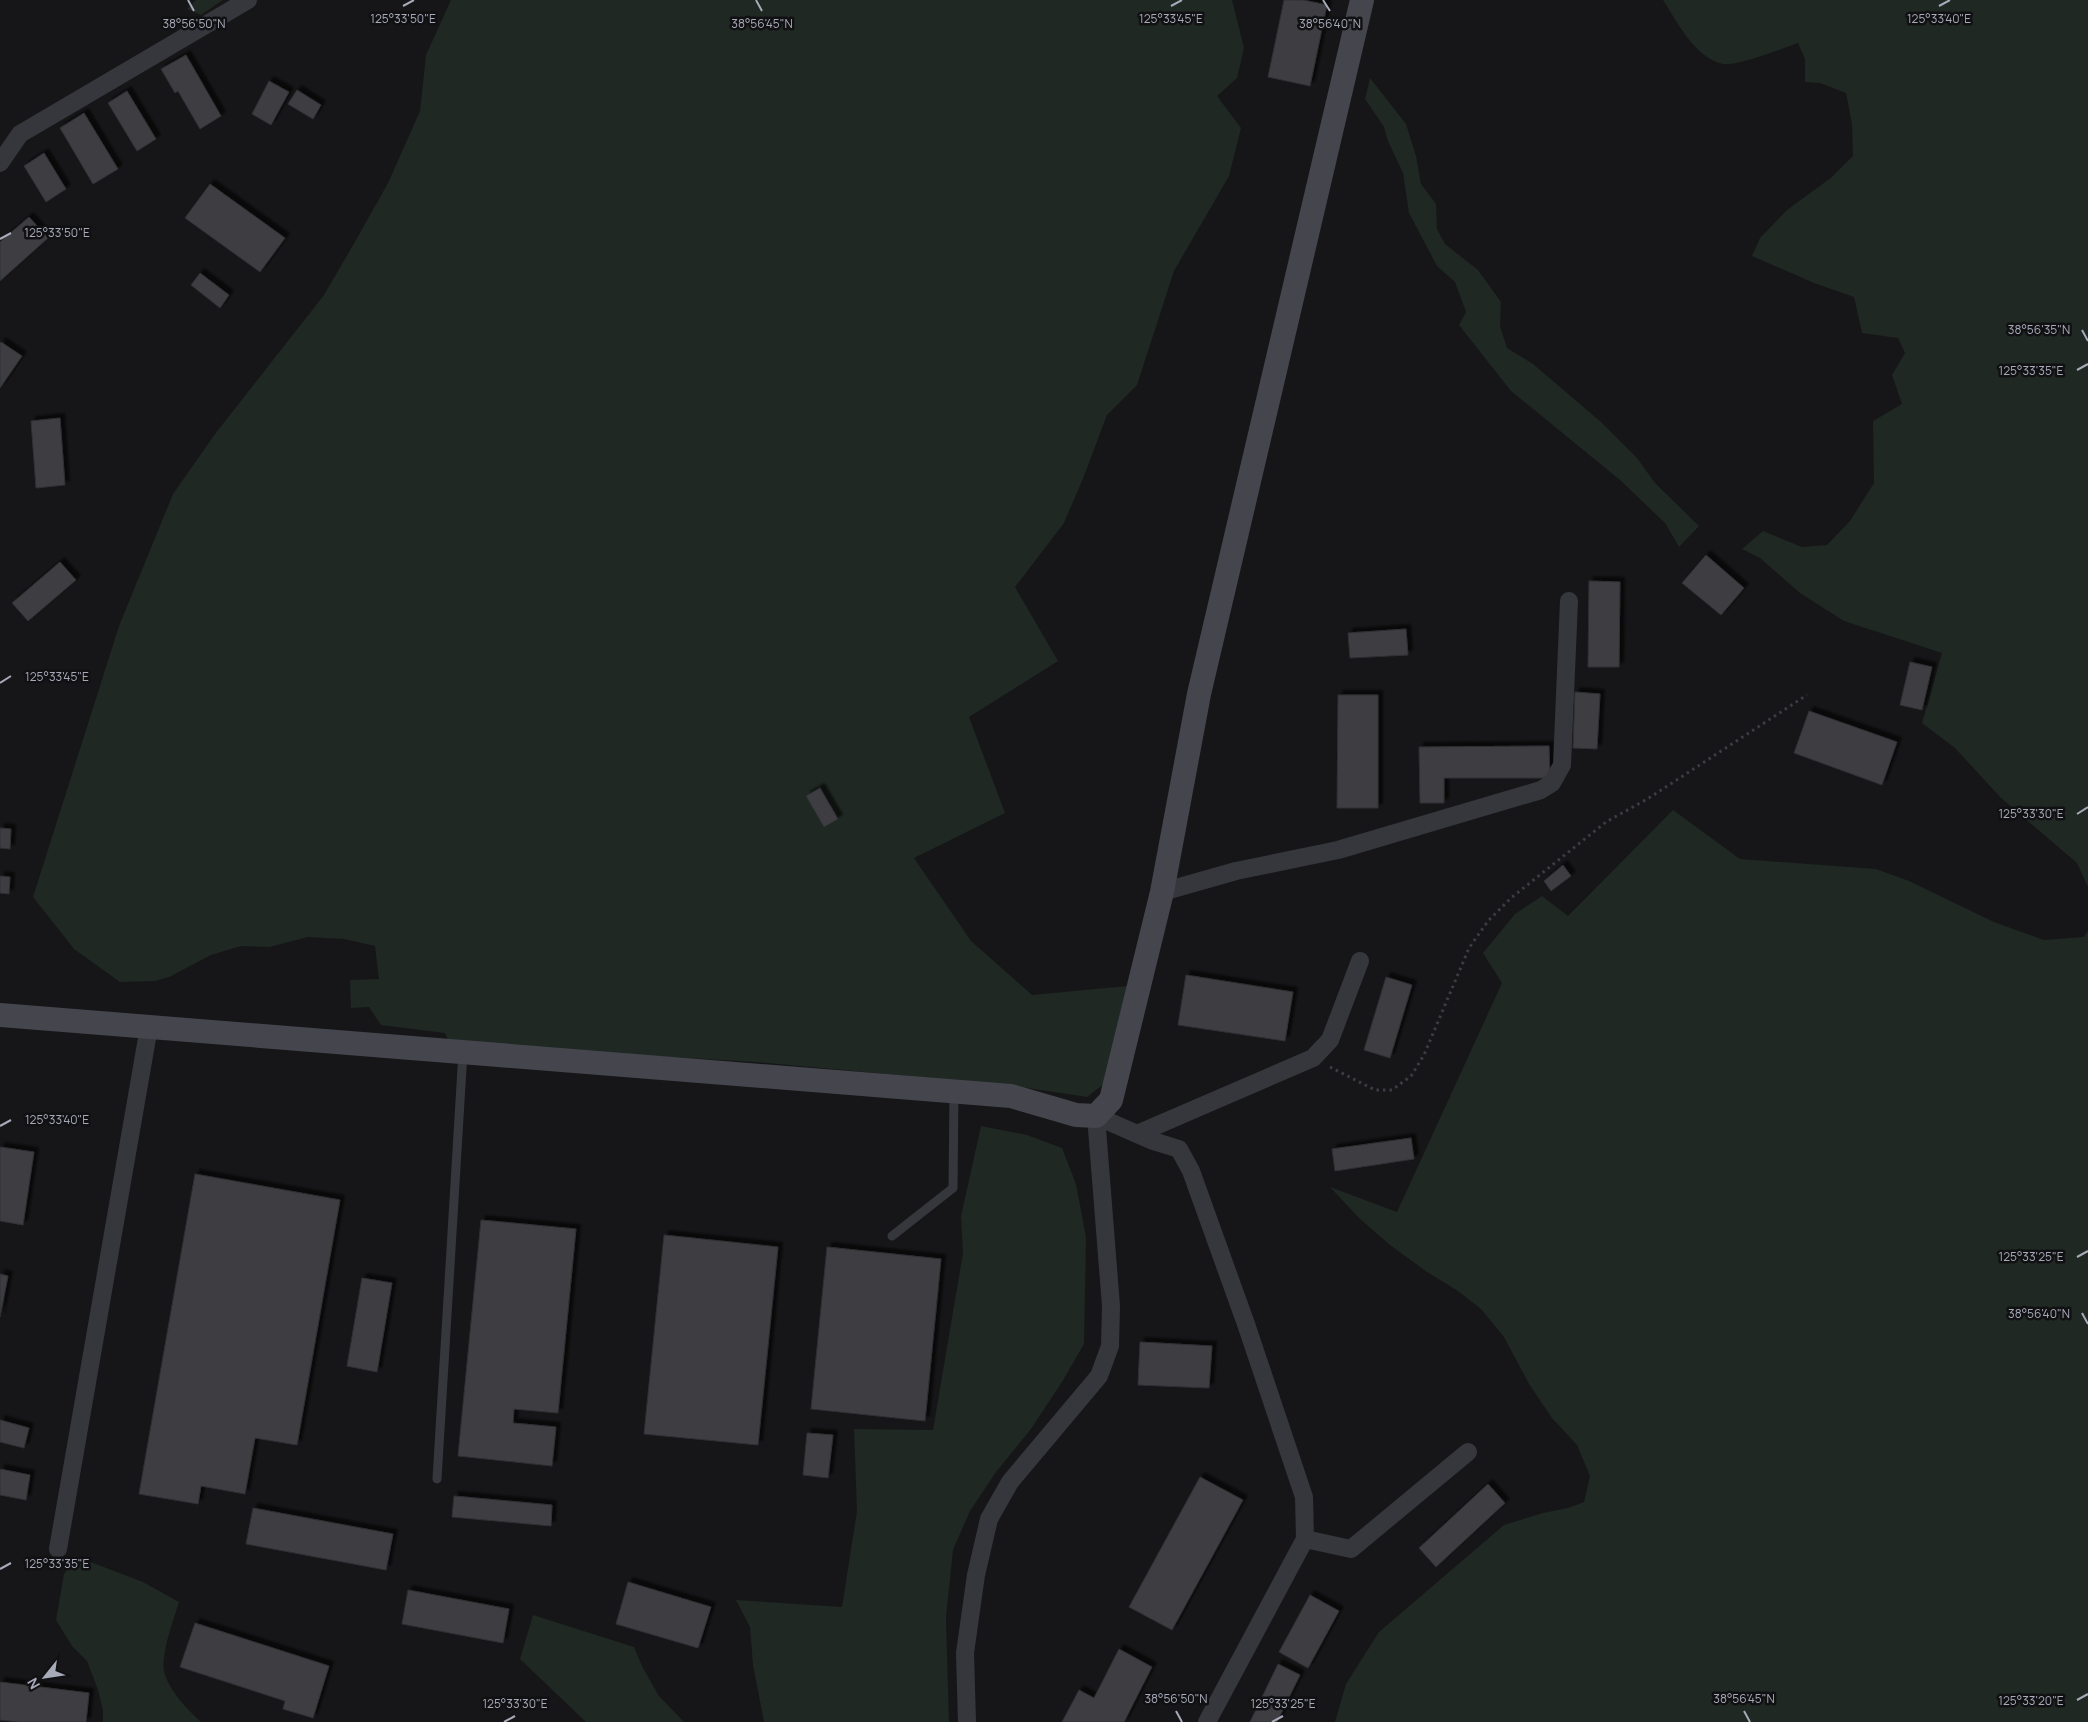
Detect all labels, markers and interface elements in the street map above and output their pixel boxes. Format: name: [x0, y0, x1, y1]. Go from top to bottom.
text: 125°33'50"E: [370, 10, 436, 27]
text: 125°33'45"E: [1139, 10, 1203, 27]
text: 125°33'40"E: [1907, 10, 1971, 27]
text: 38°56'50"N: [162, 15, 226, 32]
text: 38°56'45"N: [731, 15, 793, 32]
text: 38°56'40"N: [1299, 15, 1361, 32]
text: 125°33'50"E: [24, 224, 90, 241]
text: 38°56'35"N: [2008, 321, 2070, 338]
text: 125°33'35"E: [1999, 362, 2064, 379]
text: 125°33'45"E: [25, 668, 89, 685]
text: 125°33'30"E: [1998, 805, 2064, 822]
text: 125°33'40"E: [25, 1111, 89, 1128]
text: 125°33'25"E: [1999, 1248, 2064, 1265]
text: 38°56'40"N: [2008, 1305, 2070, 1322]
text: 125°33'35"E: [25, 1555, 90, 1572]
north arrow: [20, 1652, 70, 1702]
text: N: [23, 1675, 44, 1693]
text: 38°56'50"N: [1144, 1690, 1208, 1707]
text: 38°56'45"N: [1713, 1690, 1775, 1707]
text: 125°33'20"E: [1998, 1692, 2064, 1709]
text: 125°33'30"E: [482, 1695, 548, 1712]
text: 125°33'25"E: [1251, 1695, 1316, 1712]

